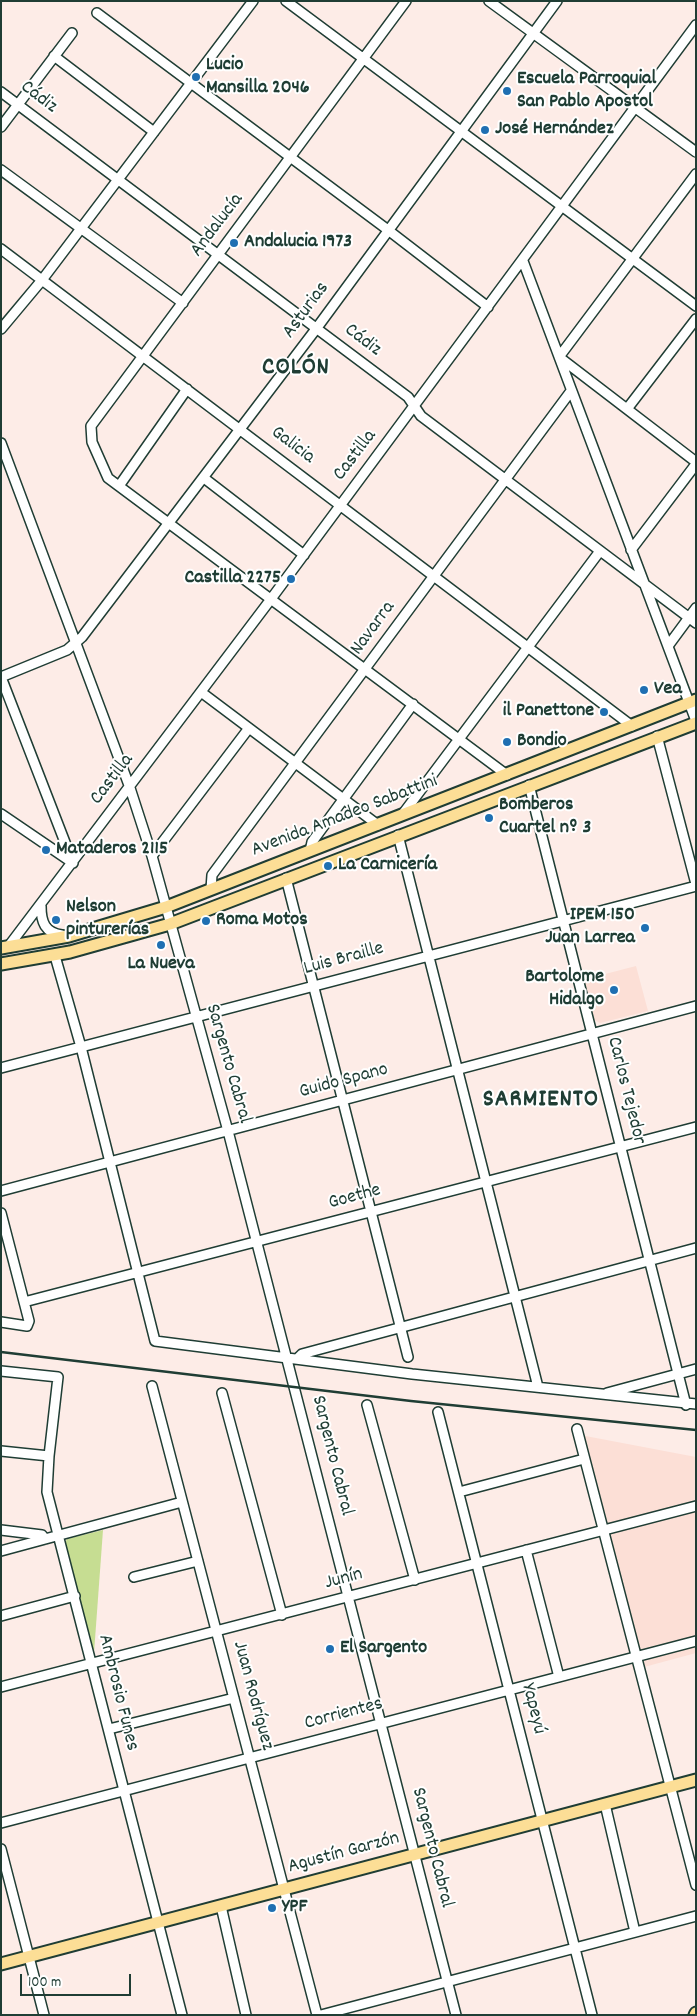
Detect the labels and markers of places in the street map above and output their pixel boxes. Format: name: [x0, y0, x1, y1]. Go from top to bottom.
place label: Lucio Mansilla 2046: [206, 54, 310, 101]
place label: Escuela Parroquial San Pablo Apostol: [517, 68, 656, 115]
marker: Lucio Mansilla 2046: [190, 71, 202, 83]
marker: Escuela Parroquial San Pablo Apostol: [501, 85, 513, 97]
place label: José Hernández: [495, 118, 613, 142]
marker: José Hernández: [479, 124, 491, 136]
place label: Andalucia 1973: [244, 231, 352, 255]
marker: Andalucia 1973: [228, 237, 240, 249]
place label: Castilla 2275: [184, 567, 281, 591]
marker: Castilla 2275: [285, 573, 297, 585]
place label: Vea: [654, 678, 682, 702]
marker: Vea: [638, 684, 650, 696]
place label: il Panettone: [503, 700, 594, 724]
marker: il Panettone: [598, 706, 610, 718]
place label: Bondio: [517, 730, 567, 754]
marker: Bondio: [501, 736, 513, 748]
place label: Bomberos Cuartel nº 3: [499, 794, 591, 841]
marker: Bomberos Cuartel nº 3: [483, 812, 495, 824]
place label: Mataderos 2115: [56, 838, 168, 862]
marker: Mataderos 2115: [40, 844, 52, 856]
place label: La Carnicería: [338, 854, 437, 878]
marker: La Carnicería: [322, 860, 334, 872]
place label: Nelson pinturerías: [66, 896, 149, 943]
place label: IPEM 150 Juan Larrea: [545, 904, 635, 951]
place label: Roma Motos: [216, 909, 308, 933]
marker: Nelson pinturerías: [50, 914, 62, 926]
marker: Roma Motos: [200, 915, 212, 927]
marker: IPEM 150 Juan Larrea: [639, 922, 651, 934]
marker: La Nueva: [155, 939, 167, 951]
place label: La Nueva: [127, 953, 195, 977]
place label: Bartolome Hidalgo: [525, 966, 604, 1013]
marker: Bartolome Hidalgo: [608, 984, 620, 996]
place label: El Sargento: [340, 1637, 427, 1661]
marker: El Sargento: [324, 1643, 336, 1655]
place label: YPF: [282, 1896, 307, 1920]
marker: YPF: [266, 1902, 278, 1914]

